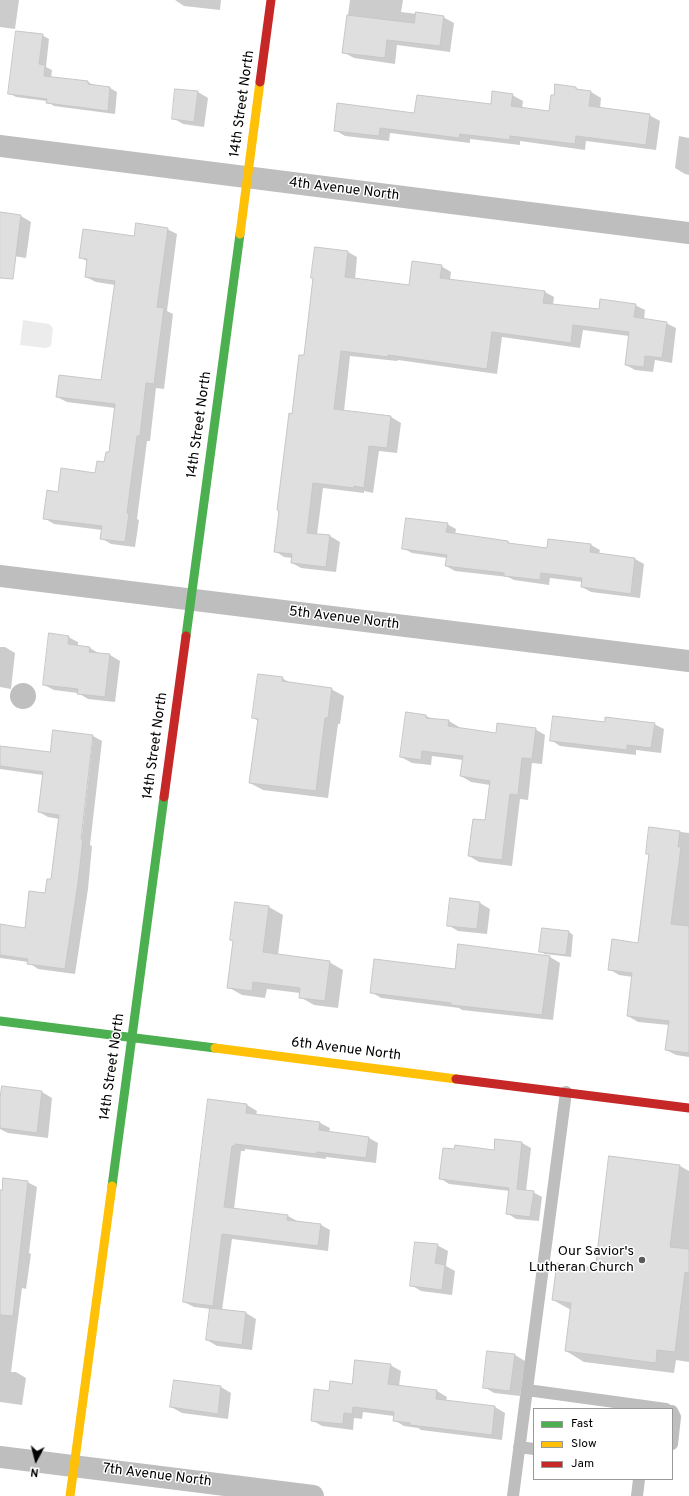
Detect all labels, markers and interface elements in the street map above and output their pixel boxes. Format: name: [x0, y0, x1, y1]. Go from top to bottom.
street label: 14th Street North: [227, 49, 259, 159]
street label: 4th Avenue North: [288, 175, 400, 205]
street label: 14th Street North: [184, 370, 216, 480]
street label: 5th Avenue North: [288, 604, 400, 634]
street label: 14th Street North: [140, 691, 172, 801]
street label: 14th Street North: [97, 1012, 129, 1122]
street label: 6th Avenue North: [290, 1035, 402, 1065]
place label: Our Savior's Lutheran Church: [529, 1244, 634, 1276]
marker: Our Savior's Lutheran Church: [637, 1255, 647, 1265]
legend: [533, 1408, 673, 1480]
text: Fast: [571, 1416, 593, 1432]
text: Slow: [571, 1436, 597, 1452]
north arrow: [16, 1440, 56, 1480]
text: Jam: [571, 1456, 594, 1472]
street label: 7th Avenue North: [102, 1461, 212, 1491]
text: N: [30, 1464, 39, 1479]

